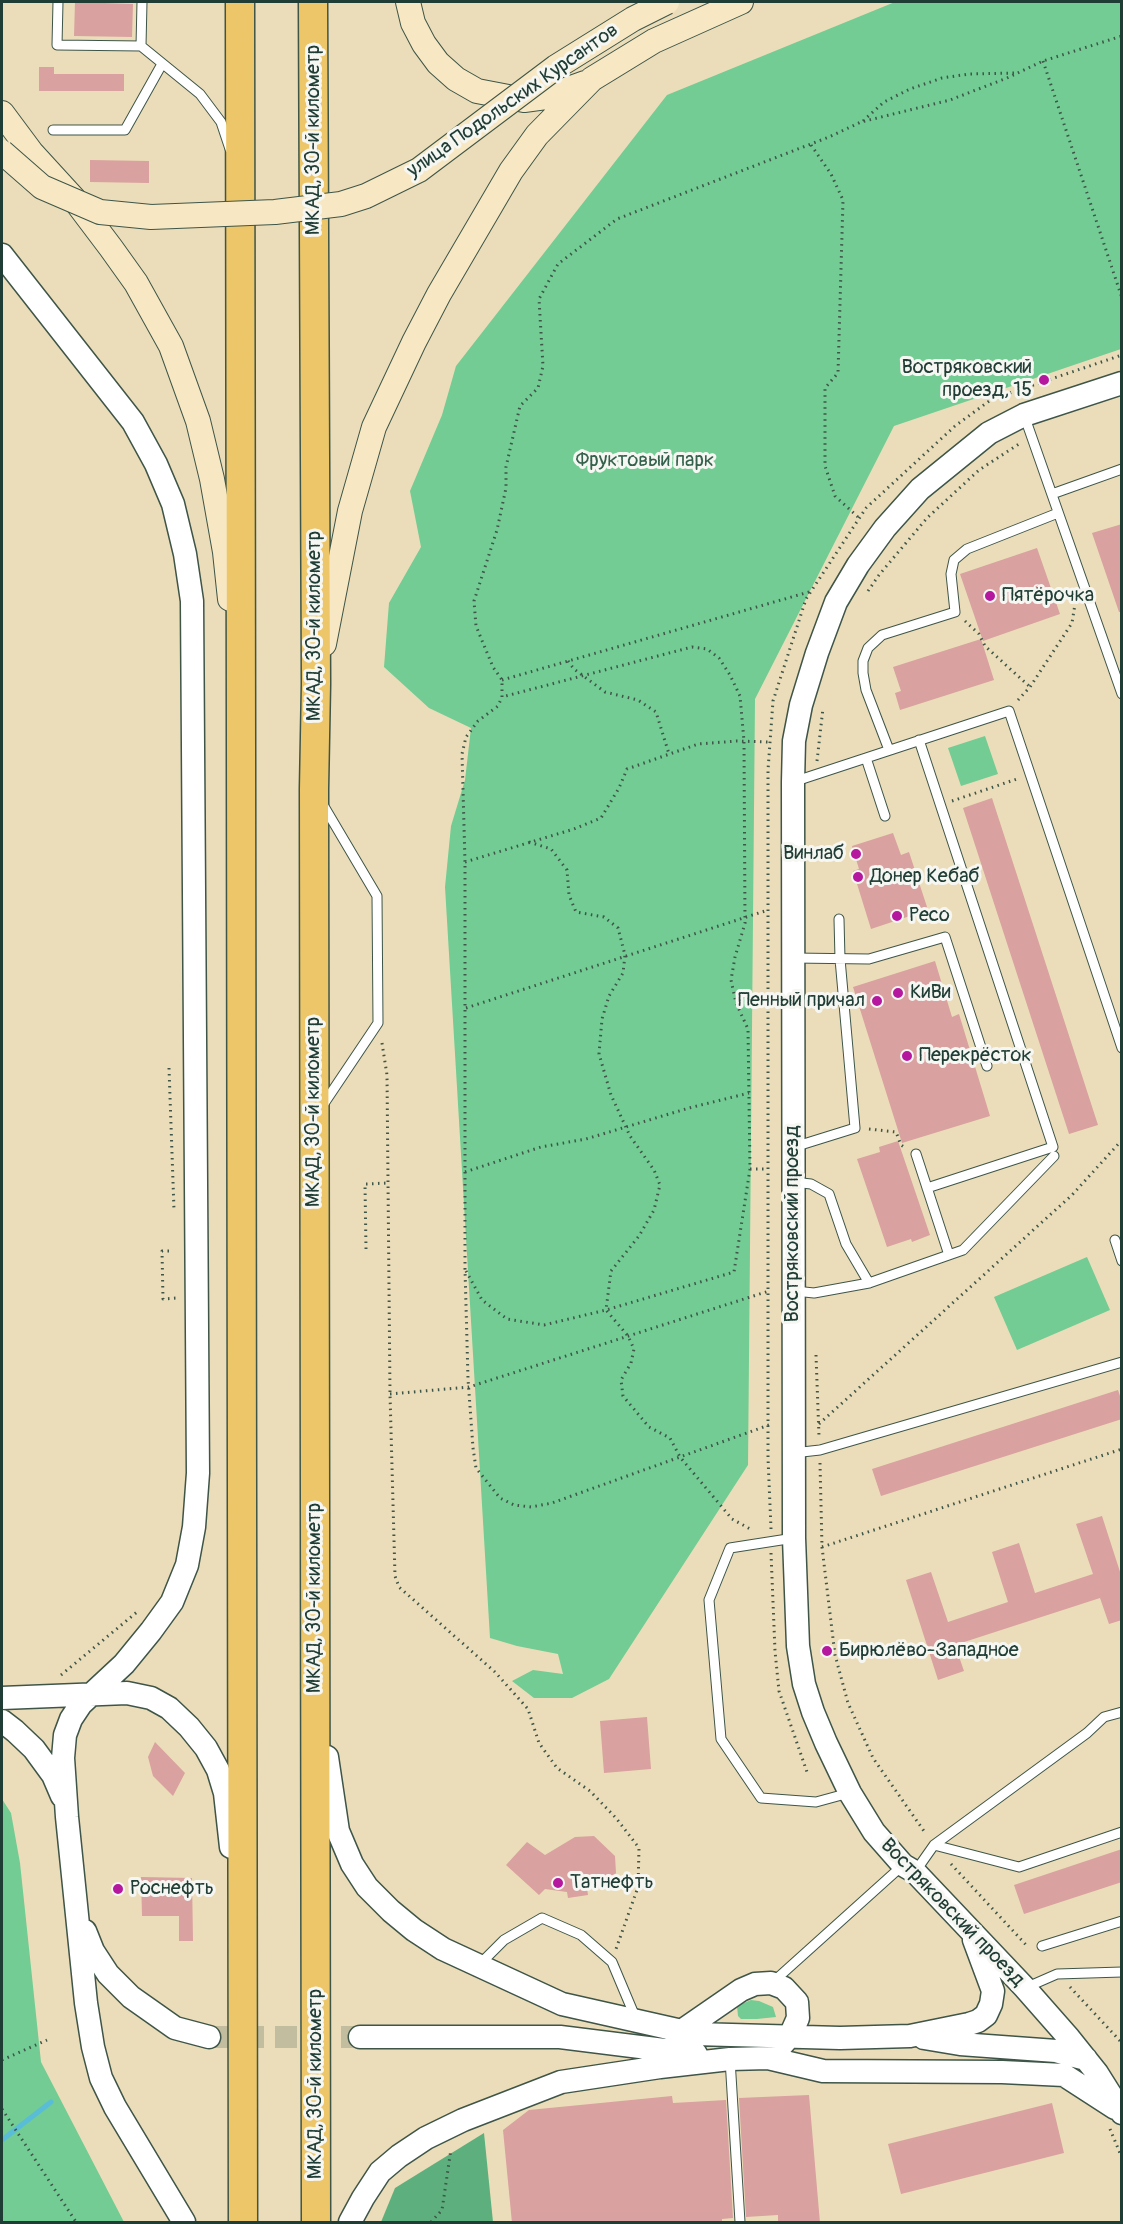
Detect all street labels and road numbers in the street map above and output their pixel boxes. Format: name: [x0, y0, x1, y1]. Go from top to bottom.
street label: улица Подольских Курсантов: [403, 19, 623, 183]
street label: МКАД, 30-й километр: [302, 45, 326, 235]
street label: МКАД, 30-й километр: [303, 531, 327, 721]
street label: МКАД, 30-й километр: [302, 1017, 326, 1207]
street label: Востряковский проезд: [781, 1126, 805, 1322]
street label: МКАД, 30-й километр: [303, 1503, 327, 1693]
street label: Востряковский проезд: [875, 1834, 1029, 1992]
street label: МКАД, 30-й километр: [304, 1989, 328, 2179]

